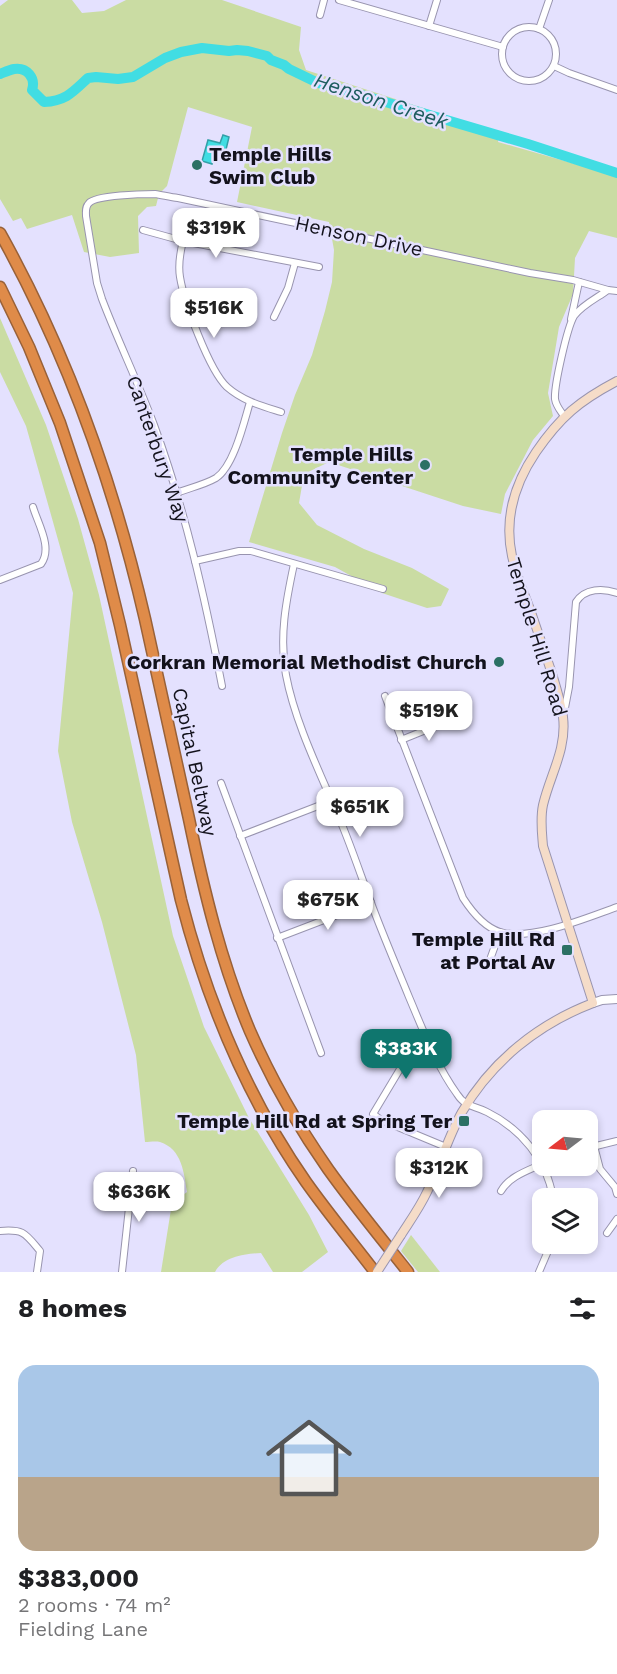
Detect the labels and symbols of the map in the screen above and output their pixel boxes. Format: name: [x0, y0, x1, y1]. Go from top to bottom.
water label: Henson Creek: [311, 67, 452, 134]
place label: Temple Hills Swim Club: [209, 142, 332, 189]
marker: Temple Hills Swim Club: [190, 158, 204, 172]
pin: $319K: [174, 208, 258, 259]
street label: Henson Drive: [293, 211, 425, 261]
pin: $516K: [172, 288, 256, 339]
street label: Canterbury Way: [122, 372, 195, 526]
place label: Temple Hills Community Center: [227, 442, 413, 489]
marker: Temple Hills Community Center: [418, 458, 432, 472]
street label: Temple Hill Road: [501, 555, 573, 719]
place label: Corkran Memorial Methodist Church: [127, 650, 487, 674]
marker: Corkran Memorial Methodist Church: [492, 655, 506, 669]
street label: Capital Beltway: [168, 686, 223, 839]
pin: $519K: [387, 691, 471, 742]
pin: $651K: [318, 787, 402, 838]
pin: $675K: [286, 880, 370, 931]
place label: Temple Hill Rd at Portal Av: [412, 927, 556, 974]
marker: Temple Hill Rd at Portal Av: [560, 943, 574, 957]
pin: $383K: [364, 1029, 448, 1080]
place label: Temple Hill Rd at Spring Ter: [177, 1109, 452, 1133]
north arrow: [532, 1110, 598, 1176]
marker: Temple Hill Rd at Spring Ter: [457, 1114, 471, 1128]
pin: $312K: [397, 1148, 481, 1199]
pin: $636K: [97, 1172, 181, 1223]

